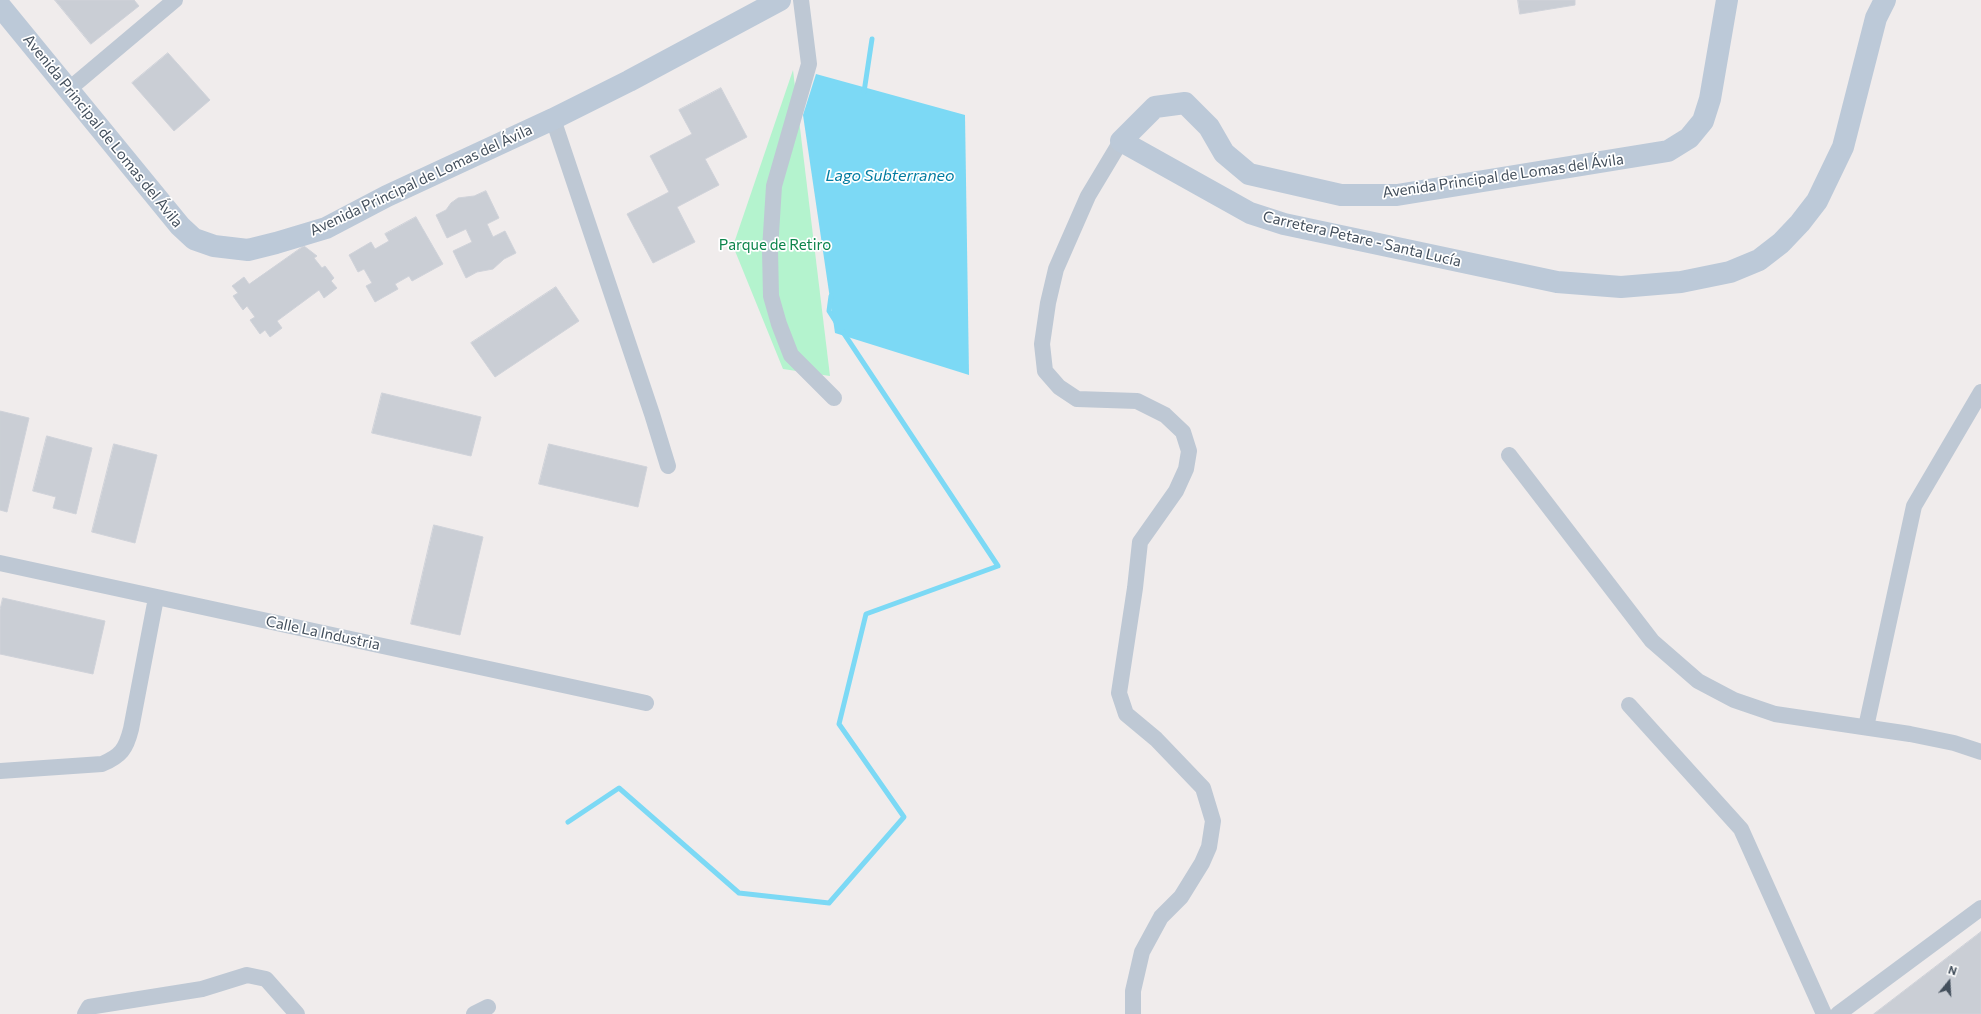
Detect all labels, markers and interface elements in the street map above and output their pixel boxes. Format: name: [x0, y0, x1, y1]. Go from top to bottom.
street label: Avenida Principal de Lomas del Ávila: [19, 31, 187, 231]
street label: Avenida Principal de Lomas del Ávila: [307, 120, 535, 240]
street label: Avenida Principal de Lomas del Ávila: [1381, 150, 1625, 202]
water label: Lago Subterraneo: [825, 166, 955, 186]
street label: Carretera Petare - Santa Lucía: [1261, 207, 1463, 271]
park label: Parque de Retiro: [719, 236, 831, 254]
street label: Calle La Industria: [264, 612, 382, 654]
north arrow: [1929, 962, 1969, 1002]
text: N: [1947, 963, 1959, 978]

